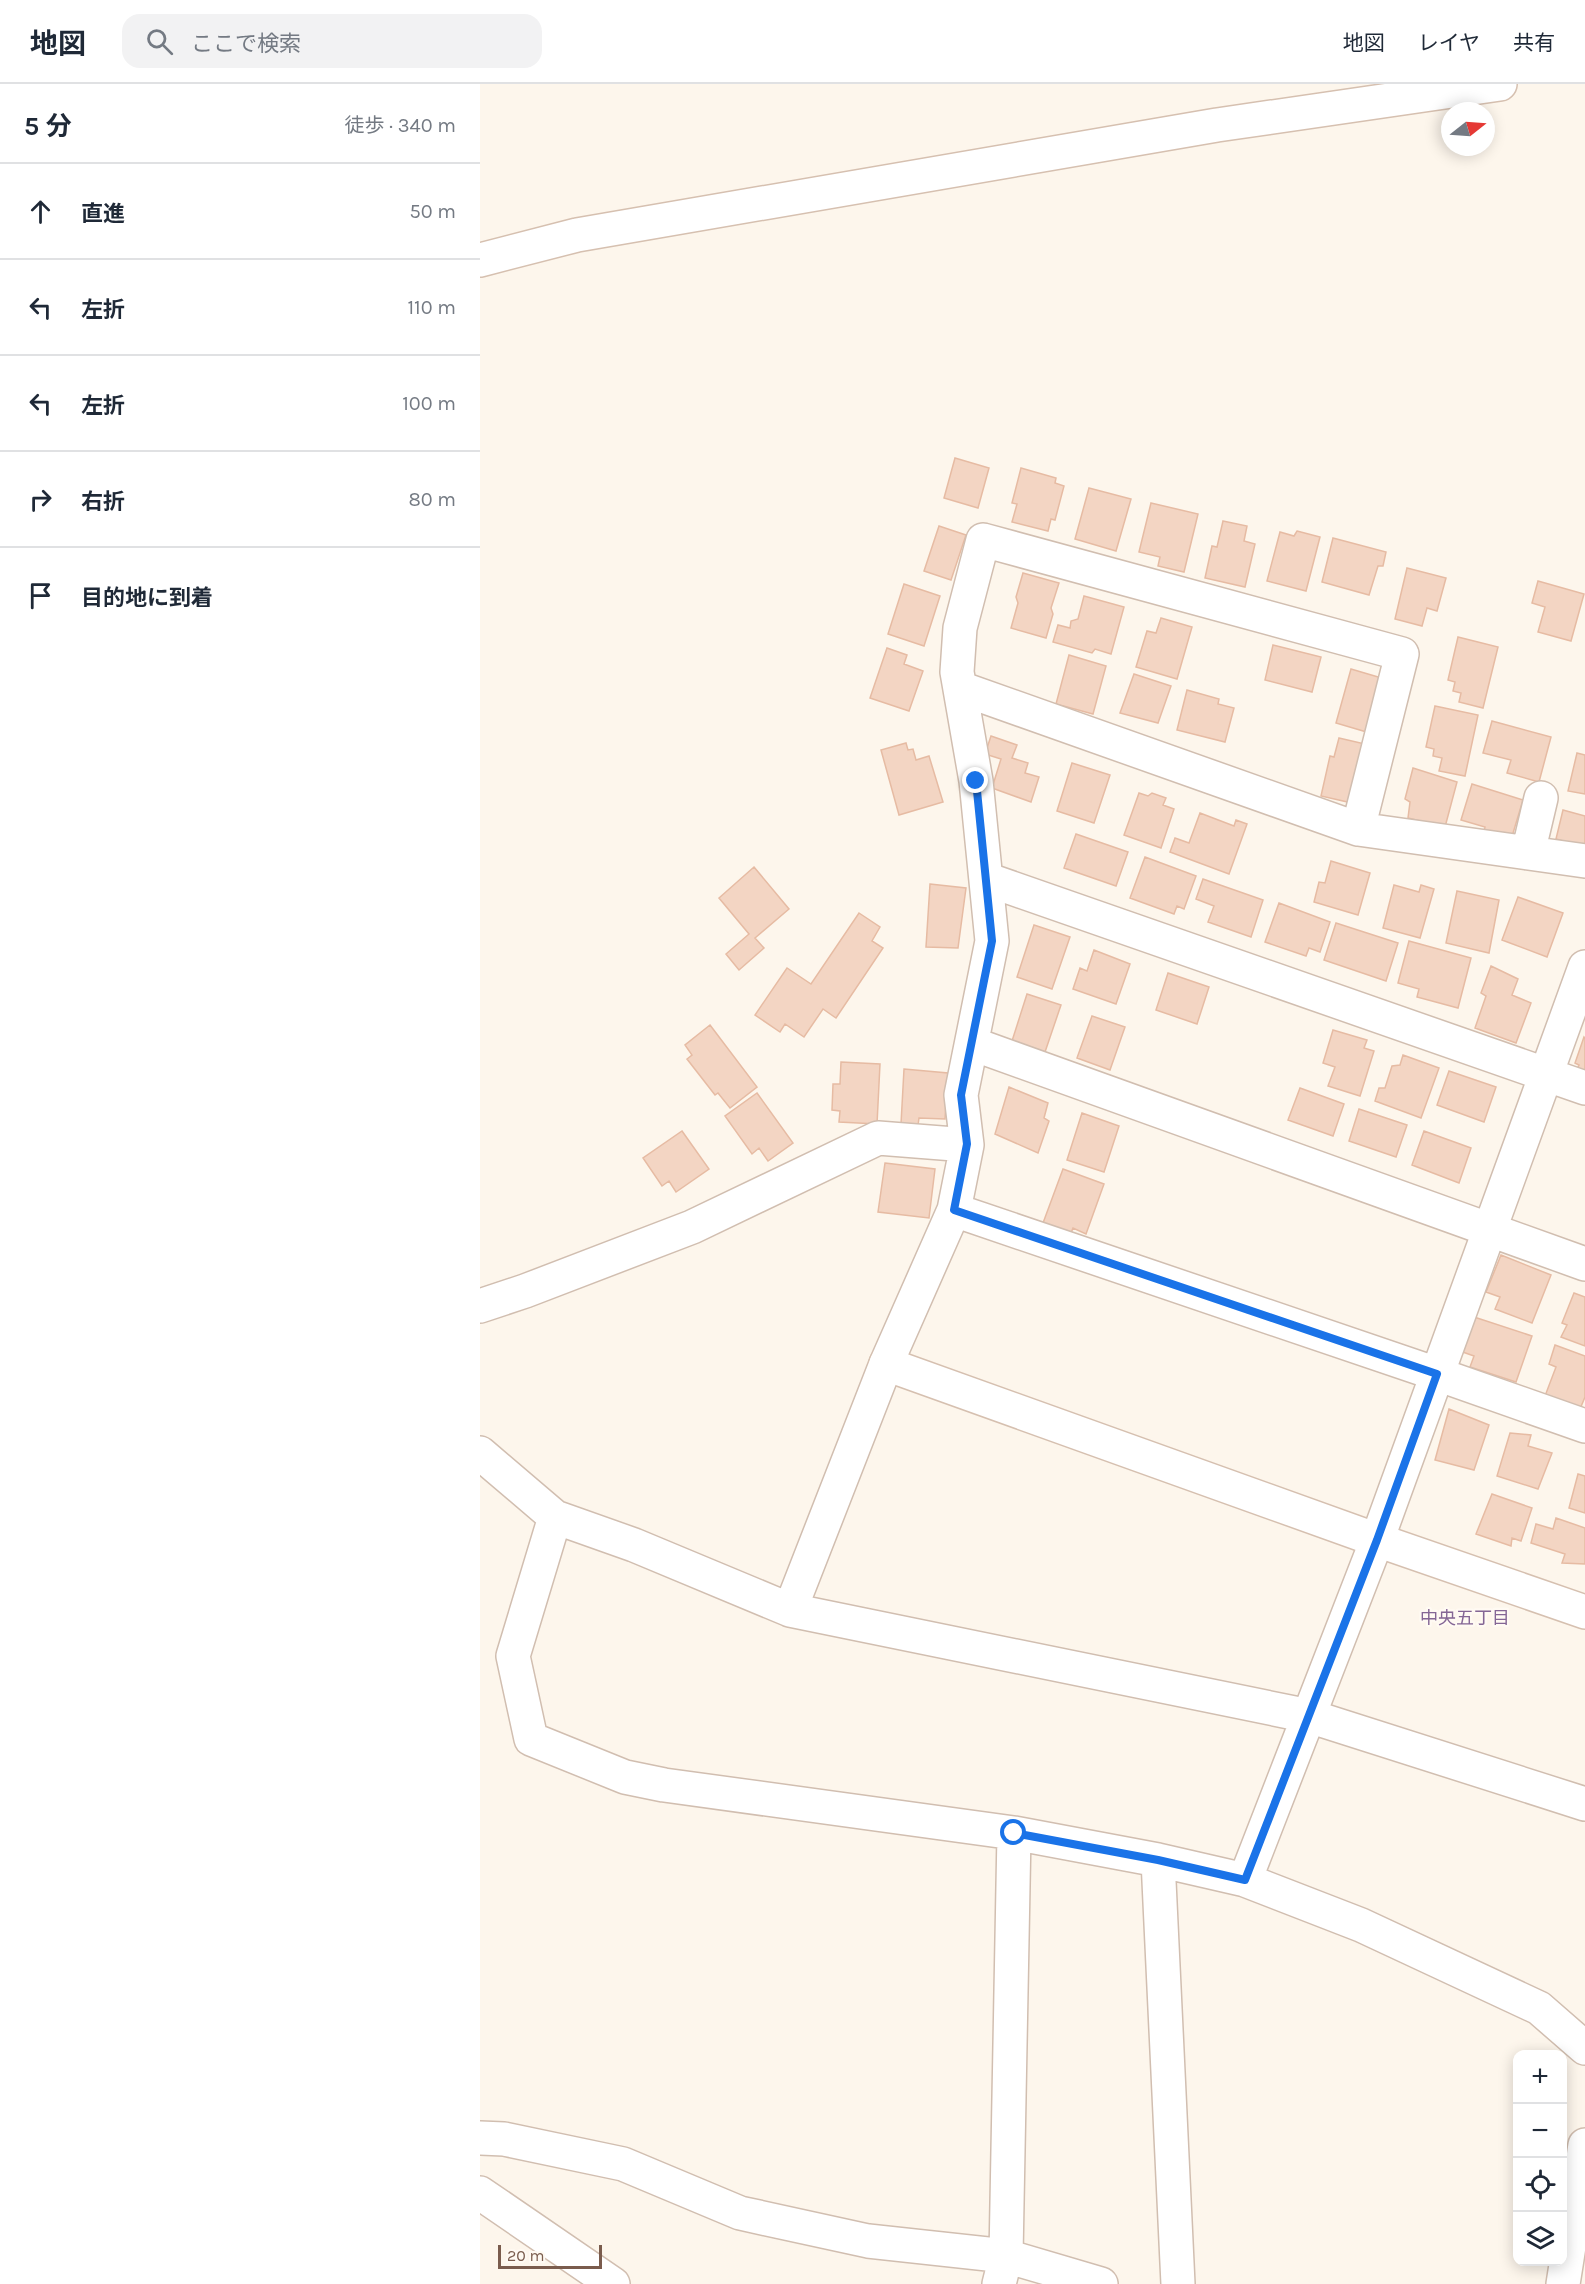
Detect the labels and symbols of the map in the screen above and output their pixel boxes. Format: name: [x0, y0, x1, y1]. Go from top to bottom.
north arrow: [1441, 102, 1495, 156]
route end: [962, 767, 988, 793]
district label: 中央五丁目: [1420, 1607, 1510, 1629]
route start: [1000, 1819, 1026, 1845]
scale bar: [498, 2242, 602, 2270]

